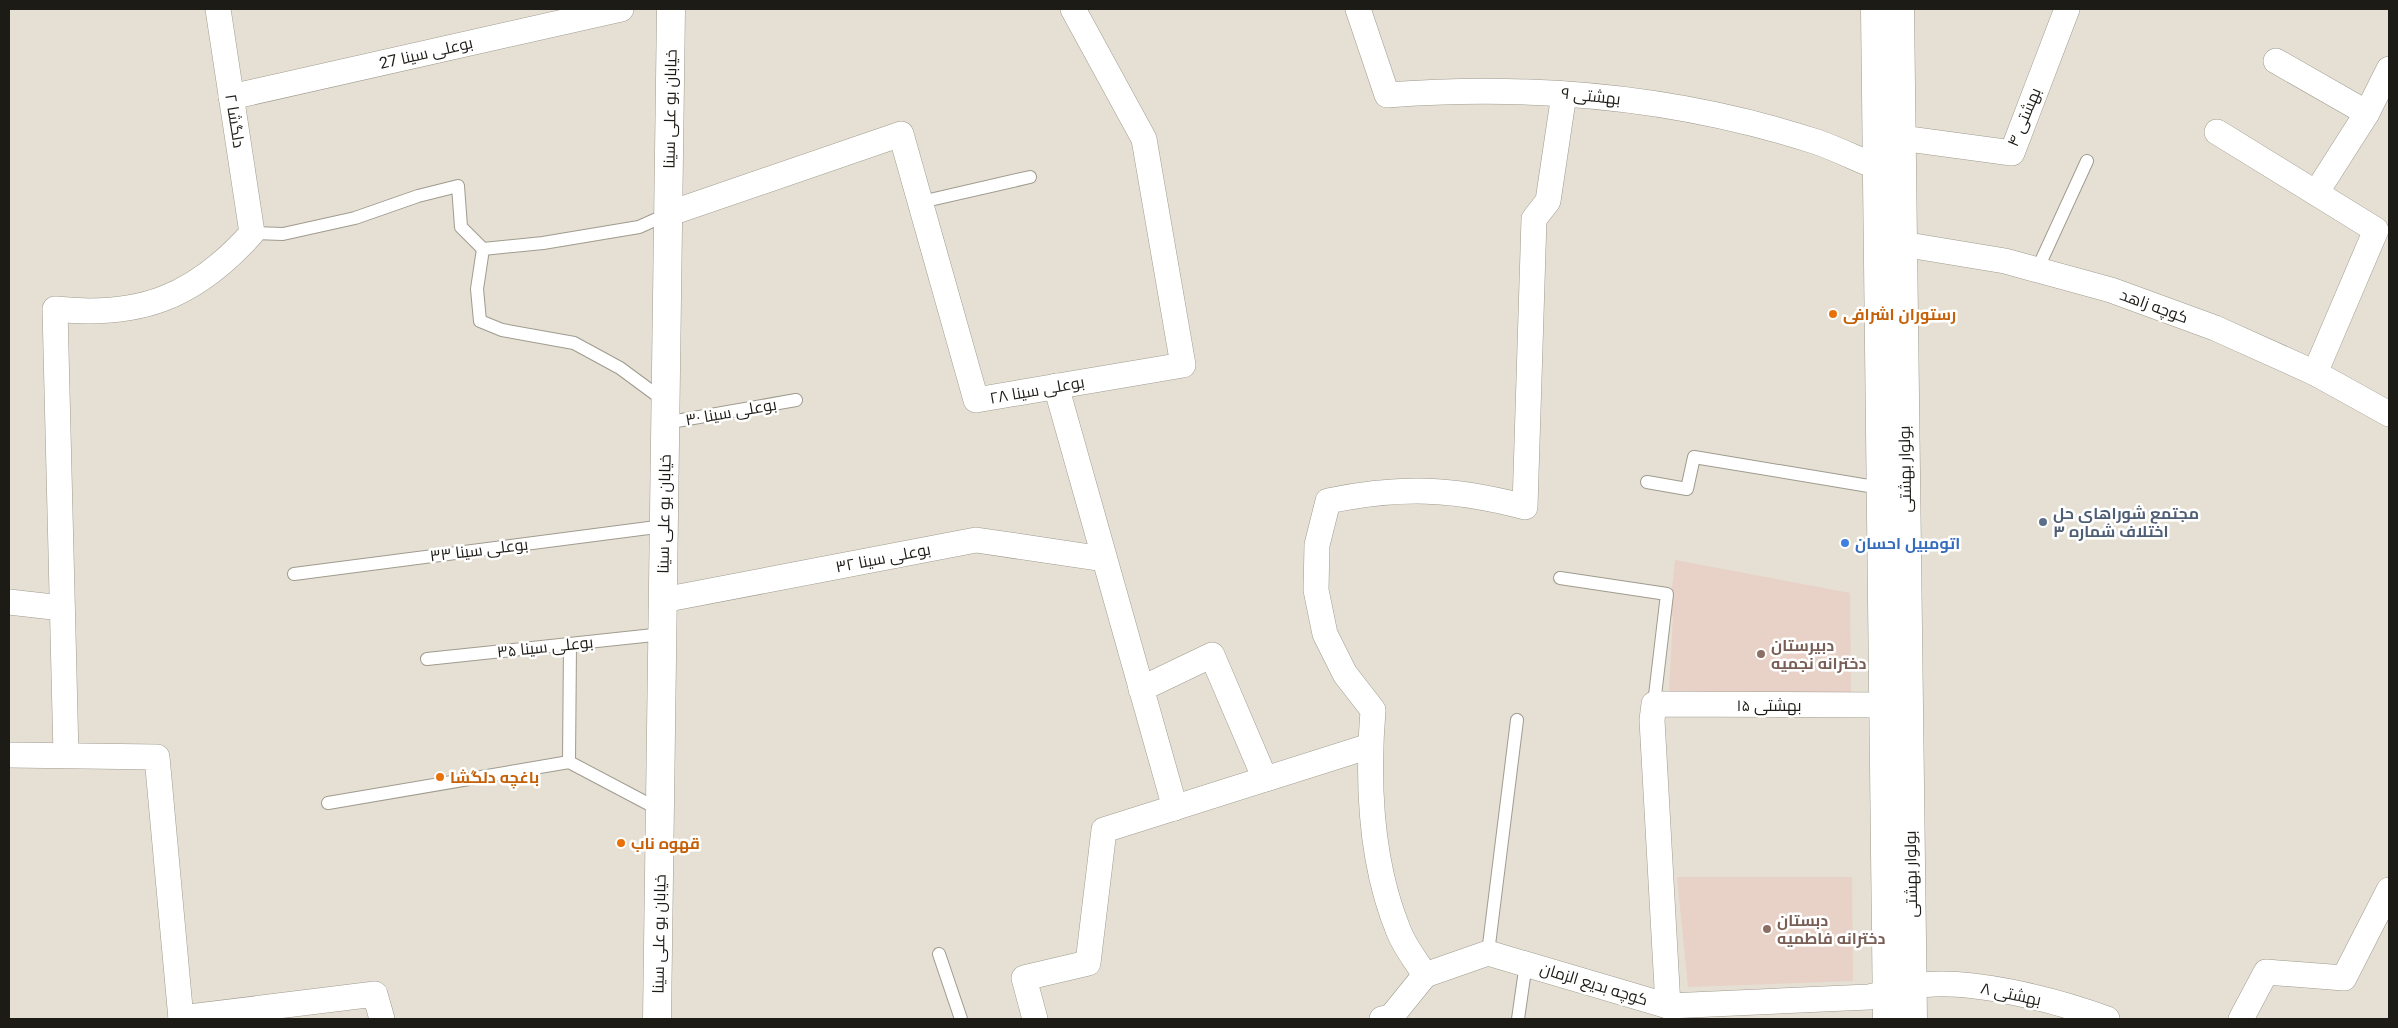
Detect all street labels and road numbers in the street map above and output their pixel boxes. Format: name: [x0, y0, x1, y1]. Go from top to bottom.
street label: بوعلی سینا 27: [377, 33, 475, 74]
street label: خیابان بو علی سینا: [659, 49, 682, 169]
street label: بهشتی ۹: [1560, 83, 1622, 110]
street label: بهشتی ۴: [2003, 85, 2046, 150]
street label: دلگشا ۲: [221, 93, 249, 149]
street label: کوچه زاهد: [2117, 285, 2191, 329]
street label: بوعلی سینا ۲۸: [988, 372, 1086, 409]
street label: بوعلی سینا ۳۰: [684, 395, 778, 430]
street label: بولوار بهشتی: [1895, 425, 1916, 513]
street label: خیابان بو علی سینا: [653, 454, 676, 574]
street label: بوعلی سینا ۳۳: [429, 535, 529, 566]
street label: بوعلی سینا ۳۲: [834, 539, 932, 578]
street label: بوعلی سینا ۳۵: [496, 632, 594, 663]
street label: بهشتی ۱۵: [1736, 696, 1802, 716]
street label: بولوار بهشتی: [1901, 830, 1922, 918]
street label: خیابان بو علی سینا: [648, 874, 671, 994]
street label: کوچه بدیع الزمان: [1537, 959, 1650, 1011]
street label: بهشتی ۸: [1979, 978, 2043, 1011]

